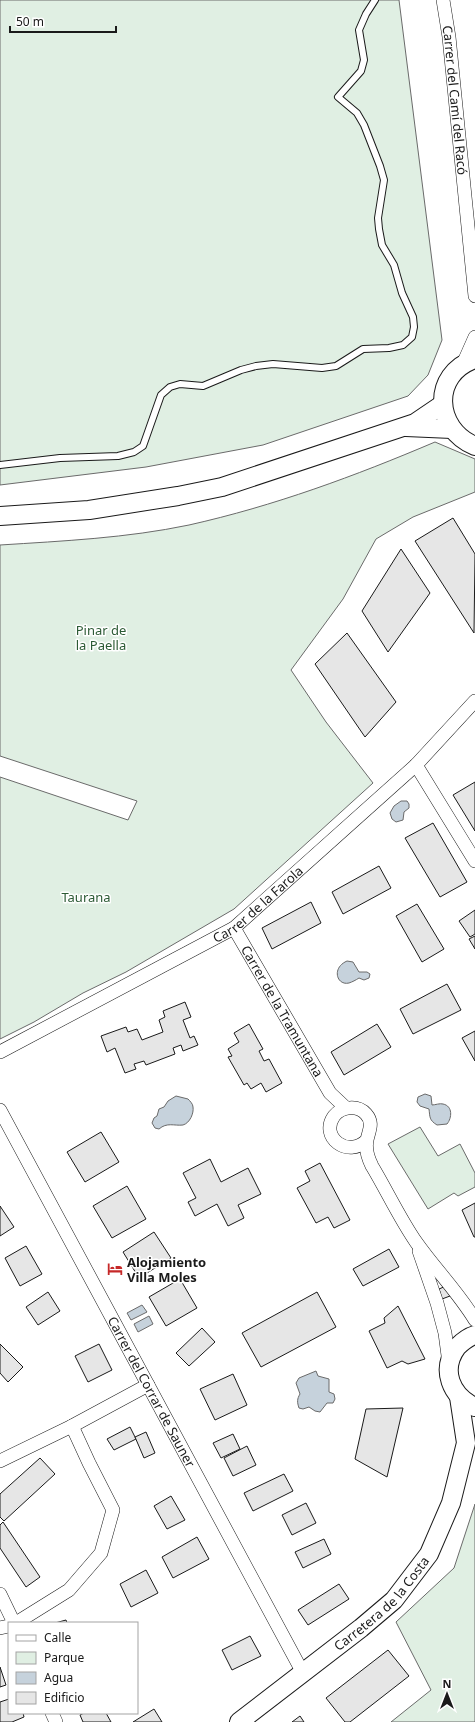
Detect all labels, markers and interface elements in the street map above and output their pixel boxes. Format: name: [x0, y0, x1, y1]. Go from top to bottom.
scale bar: [10, 8, 116, 34]
text: 50 m: [16, 13, 44, 30]
street label: Carrer del Camí del Racó: [438, 24, 472, 176]
park label: Pinar de la Paella: [76, 621, 126, 654]
street label: Carrer de la Farola: [209, 862, 307, 947]
park label: Taurana: [61, 888, 111, 906]
street label: Carrer de la Tramuntana: [237, 942, 328, 1080]
place label: Alojamiento Villa Moles: [127, 1253, 206, 1286]
hotel icon: Alojamiento Villa Moles: [106, 1260, 124, 1278]
street label: Carrer del Corrar de Sauner: [104, 1313, 200, 1471]
street label: Carretera de la Costa: [330, 1552, 433, 1655]
legend: [8, 1622, 138, 1714]
text: Calle: [44, 1629, 72, 1646]
text: Parque: [44, 1649, 85, 1666]
text: Agua: [44, 1669, 73, 1686]
north arrow: [427, 1674, 467, 1714]
text: N: [443, 1676, 451, 1691]
text: Edificio: [44, 1689, 85, 1706]

